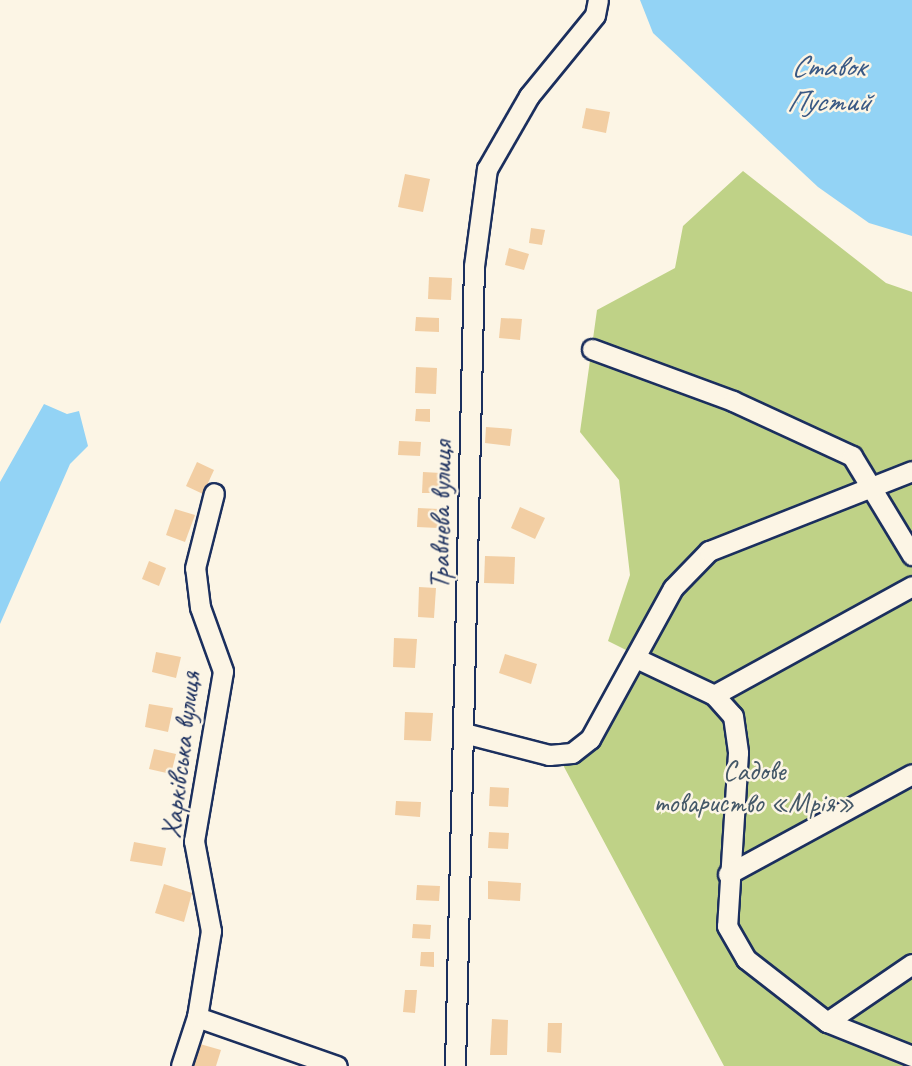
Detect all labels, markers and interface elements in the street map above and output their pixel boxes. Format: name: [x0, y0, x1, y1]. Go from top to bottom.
water label: Ставок Пустий: [786, 48, 870, 118]
street label: Травнева вулиця: [423, 441, 459, 589]
street label: Харківська вулиця: [154, 669, 208, 841]
park label: Садове товариство «Мрія»: [653, 754, 855, 820]

